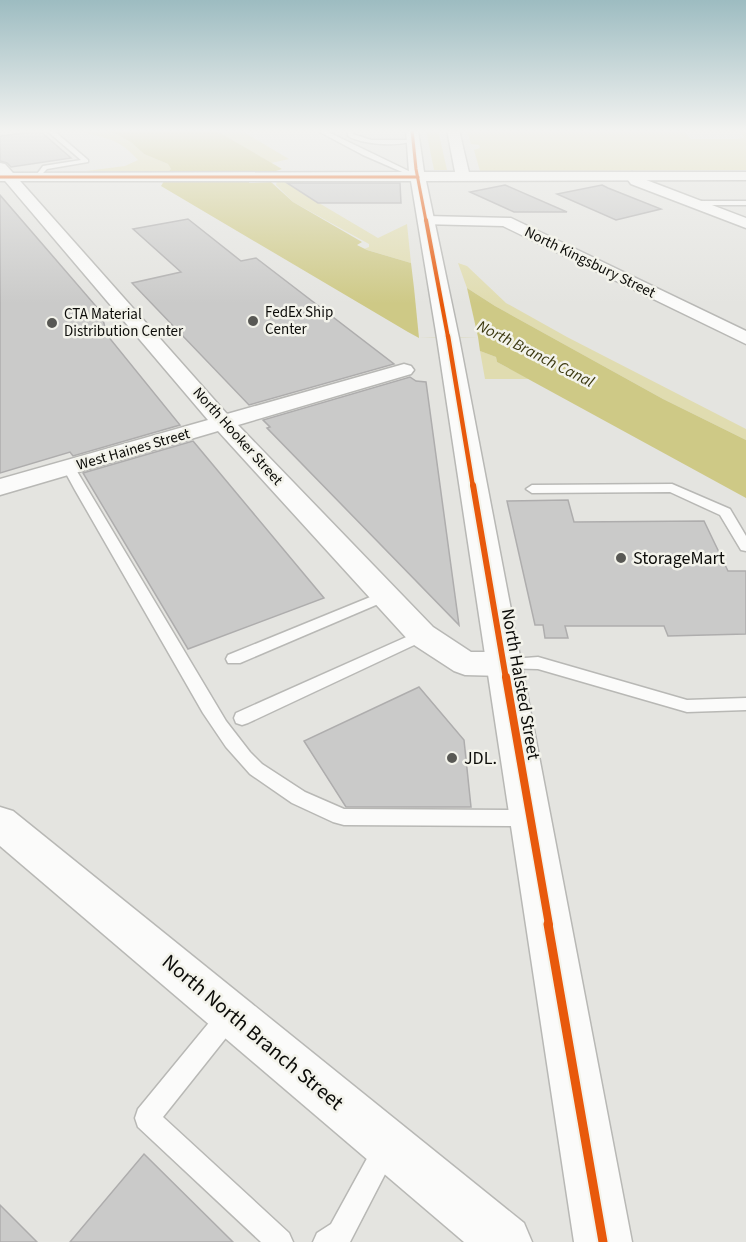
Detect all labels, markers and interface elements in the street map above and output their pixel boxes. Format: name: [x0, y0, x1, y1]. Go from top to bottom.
street label: North Kingsbury Street: [521, 222, 659, 303]
place label: FedEx Ship Center: [265, 302, 333, 340]
place label: CTA Material Distribution Center: [64, 304, 184, 342]
marker: FedEx Ship Center: [246, 314, 260, 328]
water label: North Branch Canal: [473, 315, 598, 393]
marker: CTA Material Distribution Center: [45, 316, 59, 330]
street label: North Hooker Street: [188, 383, 287, 490]
street label: West Haines Street: [74, 423, 192, 476]
place label: StorageMart: [633, 546, 725, 571]
marker: StorageMart: [614, 551, 628, 565]
street label: North Halsted Street: [495, 607, 546, 762]
place label: JDL.: [464, 746, 497, 771]
marker: JDL.: [445, 751, 459, 765]
street label: North North Branch Street: [156, 947, 350, 1117]

